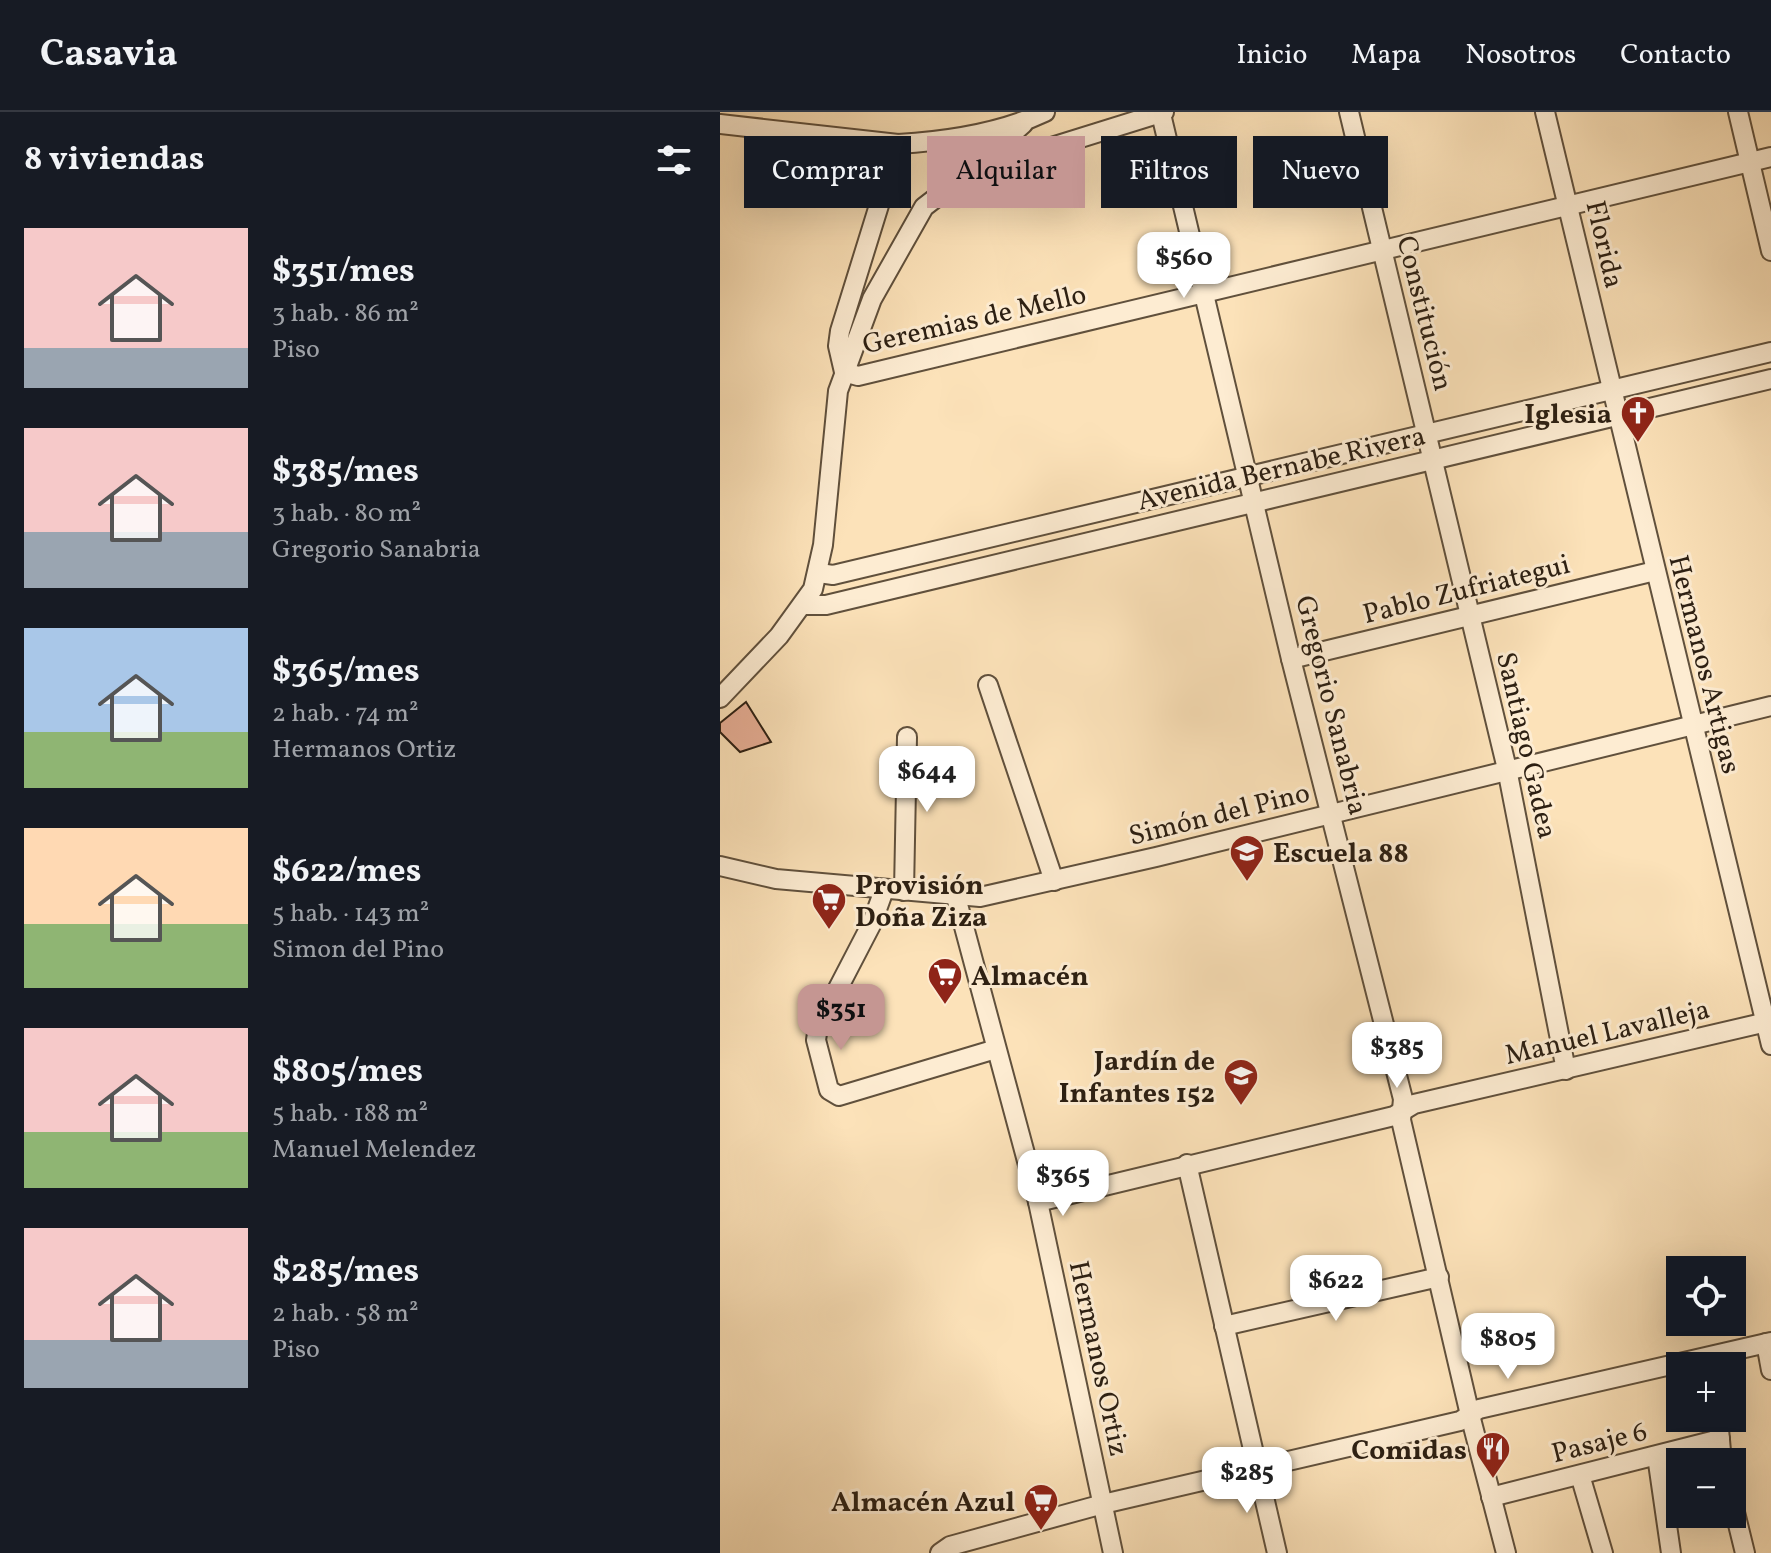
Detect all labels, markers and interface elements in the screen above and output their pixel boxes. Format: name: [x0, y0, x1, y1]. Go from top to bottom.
text: Casavia: [40, 29, 178, 82]
text: Inicio: [1236, 36, 1307, 75]
text: Mapa: [1351, 36, 1421, 75]
text: Nosotros: [1465, 36, 1576, 75]
text: Contacto: [1620, 36, 1731, 75]
chip: Comprar: [744, 136, 911, 208]
chip: Alquilar: [927, 136, 1085, 208]
chip: Filtros: [1101, 136, 1237, 208]
chip: Nuevo: [1253, 136, 1388, 208]
text: 8 viviendas: [24, 137, 204, 184]
icon: filters: [652, 138, 696, 182]
street label: Florida: [1575, 197, 1633, 292]
pin: $560: [1137, 232, 1231, 300]
street label: Constitución: [1386, 232, 1462, 395]
text: $560: [1155, 240, 1213, 276]
text: $351/mes: [272, 249, 415, 296]
icon: home: [88, 260, 184, 356]
street label: Geremias de Mello: [859, 276, 1090, 365]
text: 3 hab. · 86 m²: [272, 296, 419, 332]
text: Piso: [272, 332, 320, 368]
church icon: Iglesia: [1619, 394, 1657, 444]
place label: Iglesia: [1524, 396, 1612, 435]
street label: Avenida Bernabe Rivera: [1134, 417, 1429, 522]
text: $385/mes: [272, 449, 419, 496]
icon: home: [88, 460, 184, 556]
text: 3 hab. · 80 m²: [272, 496, 421, 532]
text: Gregorio Sanabria: [272, 532, 481, 568]
street label: Pablo Zufriategui: [1359, 546, 1574, 635]
street label: Hermanos Artigas: [1658, 551, 1750, 778]
street label: Gregorio Sanabria: [1284, 592, 1377, 819]
street label: Santiago Gadea: [1485, 648, 1566, 843]
text: $365/mes: [272, 649, 420, 696]
icon: home: [88, 660, 184, 756]
text: 2 hab. · 74 m²: [272, 696, 419, 732]
text: Hermanos Ortiz: [272, 732, 456, 768]
pin: $644: [880, 746, 974, 814]
text: $644: [897, 754, 957, 790]
street label: Simón del Pino: [1125, 774, 1314, 857]
school or university icon: Escuela 88: [1228, 833, 1266, 883]
place label: Escuela 88: [1273, 835, 1409, 874]
text: $622/mes: [272, 849, 421, 896]
icon: home: [88, 860, 184, 956]
place label: Provisión Doña Ziza: [855, 867, 987, 938]
supermarket icon: Provisión Doña Ziza: [810, 881, 848, 931]
text: 5 hab. · 143 m²: [272, 896, 429, 932]
text: Simon del Pino: [272, 932, 444, 968]
supermarket icon: Almacén: [926, 956, 964, 1006]
place label: Almacén: [971, 958, 1089, 997]
pin: $351: [794, 984, 888, 1052]
street label: Manuel Lavalleja: [1501, 991, 1714, 1076]
text: $351: [816, 992, 866, 1028]
pin: $385: [1350, 1022, 1444, 1090]
text: $385: [1370, 1030, 1424, 1066]
place label: Jardín de Infantes 152: [1059, 1043, 1215, 1114]
text: $805/mes: [272, 1049, 423, 1096]
school or university icon: Jardín de Infantes 152: [1222, 1057, 1260, 1107]
icon: home: [88, 1060, 184, 1156]
text: 5 hab. · 188 m²: [272, 1096, 428, 1132]
text: Manuel Melendez: [272, 1132, 476, 1168]
pin: $365: [1016, 1150, 1110, 1218]
text: $365: [1036, 1158, 1090, 1194]
text: $285/mes: [272, 1249, 419, 1296]
pin: $622: [1289, 1255, 1383, 1323]
map controls: [1666, 1256, 1746, 1528]
button: locate: [1666, 1256, 1746, 1336]
street label: Hermanos Ortiz: [1058, 1257, 1137, 1460]
icon: home: [88, 1260, 184, 1356]
text: $622: [1308, 1263, 1364, 1299]
text: 2 hab. · 58 m²: [272, 1296, 419, 1332]
pin: $805: [1461, 1313, 1555, 1381]
text: $805: [1479, 1321, 1537, 1357]
text: Piso: [272, 1332, 320, 1368]
button: +: [1666, 1352, 1746, 1432]
street label: Pasaje 6: [1548, 1413, 1651, 1474]
restaurant icon: Comidas: [1474, 1430, 1512, 1480]
place label: Comidas: [1351, 1432, 1467, 1471]
pin: $285: [1200, 1447, 1294, 1515]
button: −: [1666, 1448, 1746, 1528]
text: $285: [1220, 1455, 1274, 1491]
supermarket icon: Almacén Azul: [1022, 1482, 1060, 1532]
place label: Almacén Azul: [831, 1484, 1015, 1523]

